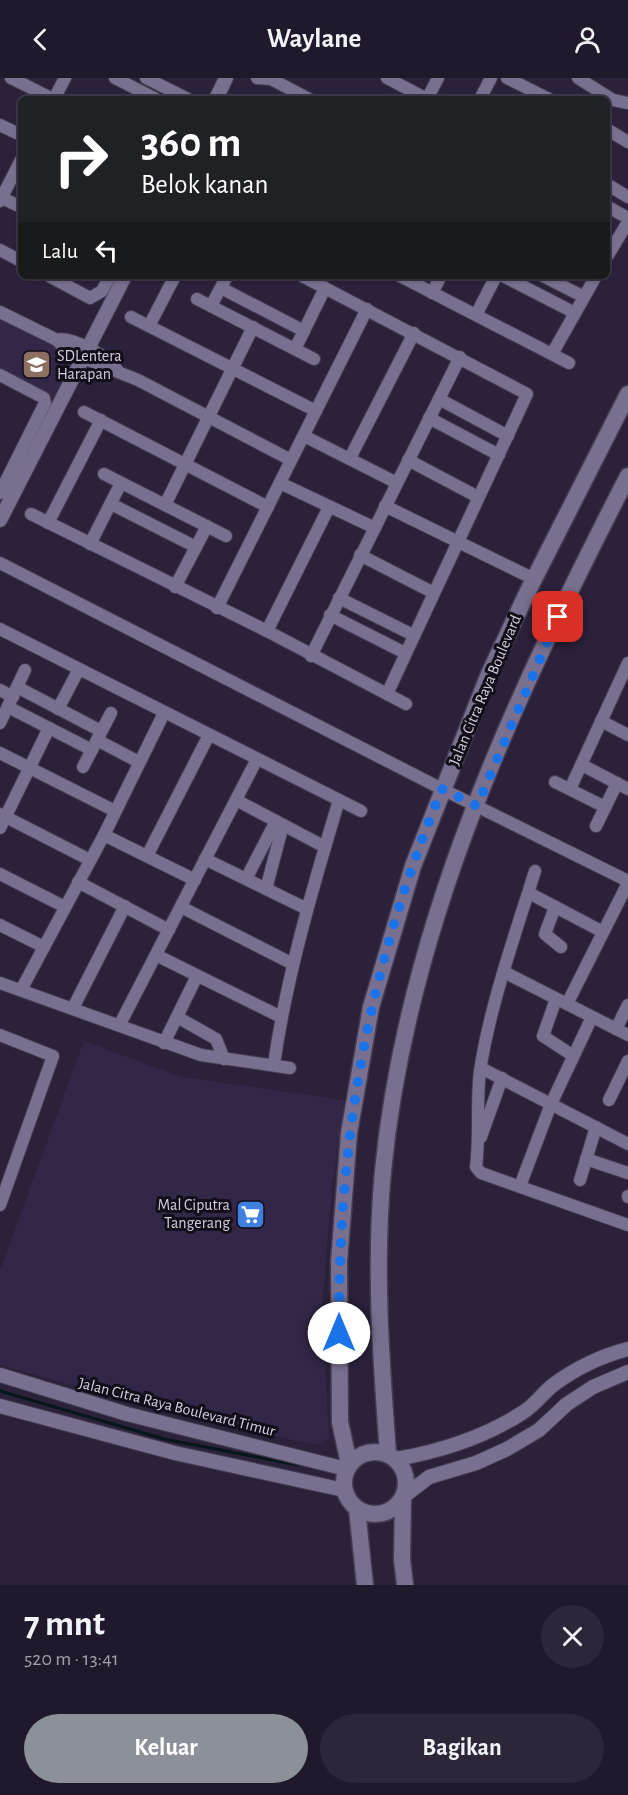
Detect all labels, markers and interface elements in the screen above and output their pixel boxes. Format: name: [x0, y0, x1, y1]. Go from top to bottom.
icon: back: [24, 23, 57, 56]
icon: person: [571, 23, 604, 56]
text: Waylane: [267, 25, 361, 52]
icon: right: [42, 120, 120, 198]
text: 360 m: [141, 122, 242, 164]
text: Belok kanan: [141, 171, 268, 198]
icon: left: [90, 234, 123, 267]
text: Lalu: [42, 240, 78, 262]
place label: SDLentera Harapan: [57, 348, 122, 382]
school or university icon: SDLentera Harapan: [20, 349, 52, 381]
pin: [532, 591, 583, 642]
icon: arrive: [541, 600, 574, 633]
street label: Jalan Citra Raya Boulevard: [446, 612, 525, 768]
place label: Mal Ciputra Tangerang: [158, 1197, 230, 1231]
supermarket icon: Mal Ciputra Tangerang: [235, 1198, 267, 1230]
position arrow: [307, 1301, 371, 1365]
street label: Jalan Citra Raya Boulevard Timur: [77, 1375, 278, 1440]
button: close: [541, 1605, 604, 1668]
text: 7 mnt: [24, 1606, 105, 1642]
text: 520 m · 13:41: [24, 1649, 119, 1669]
button: Keluar: [24, 1714, 308, 1783]
button: Bagikan: [320, 1714, 604, 1783]

